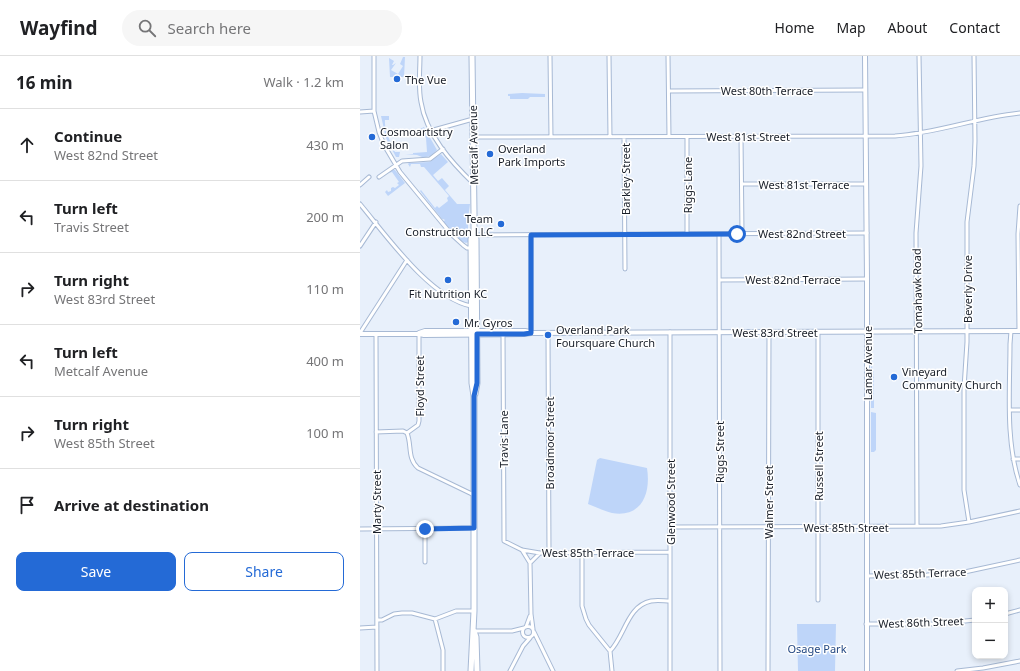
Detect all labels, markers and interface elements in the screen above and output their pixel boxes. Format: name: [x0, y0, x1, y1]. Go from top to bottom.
search box: [122, 10, 402, 46]
text: Wayfind: [20, 15, 98, 41]
icon: search: [136, 17, 158, 39]
text: Search here: [168, 18, 251, 38]
text: Home: [775, 18, 814, 37]
text: Map: [836, 18, 866, 37]
text: About: [888, 18, 927, 37]
text: Contact: [949, 18, 1000, 37]
text: 16 min: [16, 71, 73, 94]
place label: The Vue: [405, 72, 446, 87]
text: Walk · 1.2 km: [264, 73, 344, 91]
marker: The Vue: [392, 74, 402, 84]
street label: West 80th Terrace: [721, 83, 813, 98]
street label: Metcalf Avenue: [465, 105, 481, 185]
place label: Cosmoartistry Salon: [380, 124, 453, 152]
text: Continue: [54, 126, 122, 146]
street label: West 81st Street: [706, 129, 790, 144]
marker: Cosmoartistry Salon: [367, 132, 377, 142]
icon: ahead: [16, 134, 38, 156]
text: 430 m: [306, 136, 344, 154]
place label: Overland Park Imports: [498, 141, 565, 169]
street label: Barkley Street: [618, 143, 633, 215]
text: West 82nd Street: [54, 146, 158, 164]
marker: Overland Park Imports: [485, 149, 495, 159]
street label: Riggs Lane: [680, 157, 695, 213]
street label: West 81st Terrace: [758, 177, 850, 192]
text: Turn left: [54, 198, 118, 218]
icon: left: [16, 206, 38, 228]
text: 200 m: [306, 208, 344, 226]
place label: Team Construction LLC: [405, 211, 493, 239]
text: Travis Street: [54, 218, 129, 236]
marker: Team Construction LLC: [496, 219, 506, 229]
route start: [728, 225, 746, 243]
street label: West 82nd Street: [758, 226, 846, 241]
street label: Tomahawk Road: [909, 248, 925, 334]
street label: Beverly Drive: [960, 255, 975, 323]
text: Turn right: [54, 270, 129, 290]
street label: West 82nd Terrace: [745, 272, 841, 287]
marker: Fit Nutrition KC: [443, 275, 453, 285]
icon: right: [16, 278, 38, 300]
text: 110 m: [306, 280, 344, 298]
place label: Fit Nutrition KC: [409, 286, 487, 301]
text: West 83rd Street: [54, 290, 155, 308]
place label: Mr. Gyros: [464, 315, 512, 330]
marker: Mr. Gyros: [451, 317, 461, 327]
place label: Overland Park Foursquare Church: [556, 322, 655, 350]
street label: West 83rd Street: [732, 325, 818, 340]
street label: Lamar Avenue: [860, 326, 875, 400]
marker: Overland Park Foursquare Church: [543, 330, 553, 340]
text: Turn left: [54, 342, 118, 362]
icon: left: [16, 350, 38, 372]
text: 400 m: [306, 352, 344, 370]
street label: Floyd Street: [412, 356, 427, 416]
text: Metcalf Avenue: [54, 362, 148, 380]
place label: Vineyard Community Church: [902, 364, 1002, 392]
marker: Vineyard Community Church: [889, 372, 899, 382]
street label: Broadmoor Street: [542, 397, 557, 489]
street label: Travis Lane: [496, 410, 511, 468]
text: Turn right: [54, 414, 129, 434]
street label: Riggs Street: [712, 421, 727, 483]
icon: right: [16, 422, 38, 444]
text: 100 m: [306, 424, 344, 442]
street label: Russell Street: [811, 431, 826, 501]
text: West 85th Street: [54, 434, 155, 452]
street label: Glenwood Street: [663, 459, 678, 545]
street label: Walmer Street: [761, 465, 776, 539]
street label: Marty Street: [369, 470, 384, 534]
icon: arrive: [16, 494, 38, 516]
text: Arrive at destination: [54, 495, 209, 515]
route end: [416, 520, 434, 538]
street label: West 85th Street: [803, 520, 889, 535]
street label: West 85th Terrace: [542, 545, 634, 560]
button: Save: [16, 552, 176, 591]
button: Share: [184, 552, 344, 591]
street label: West 85th Terrace: [873, 564, 967, 582]
map controls: [972, 587, 1008, 659]
button: +: [972, 587, 1008, 623]
street label: West 86th Street: [878, 613, 964, 631]
button: −: [972, 623, 1008, 659]
park label: Osage Park: [787, 641, 847, 656]

